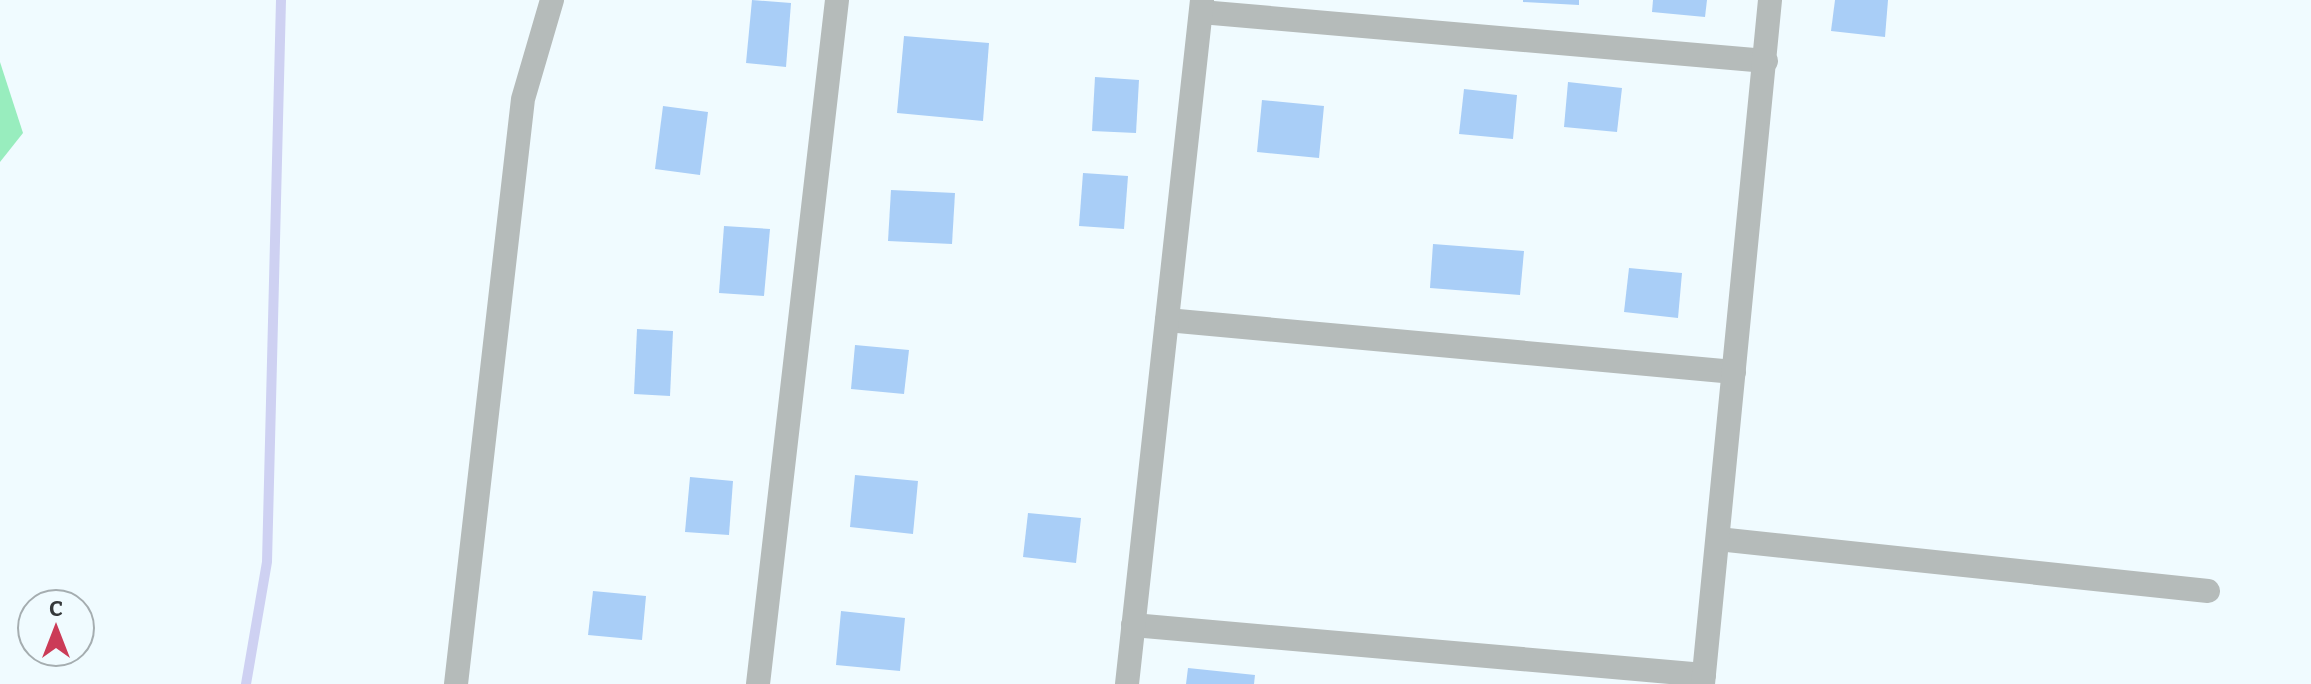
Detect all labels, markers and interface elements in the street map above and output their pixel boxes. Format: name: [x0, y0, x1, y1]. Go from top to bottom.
north arrow: [16, 588, 96, 668]
text: С: [49, 595, 63, 622]

